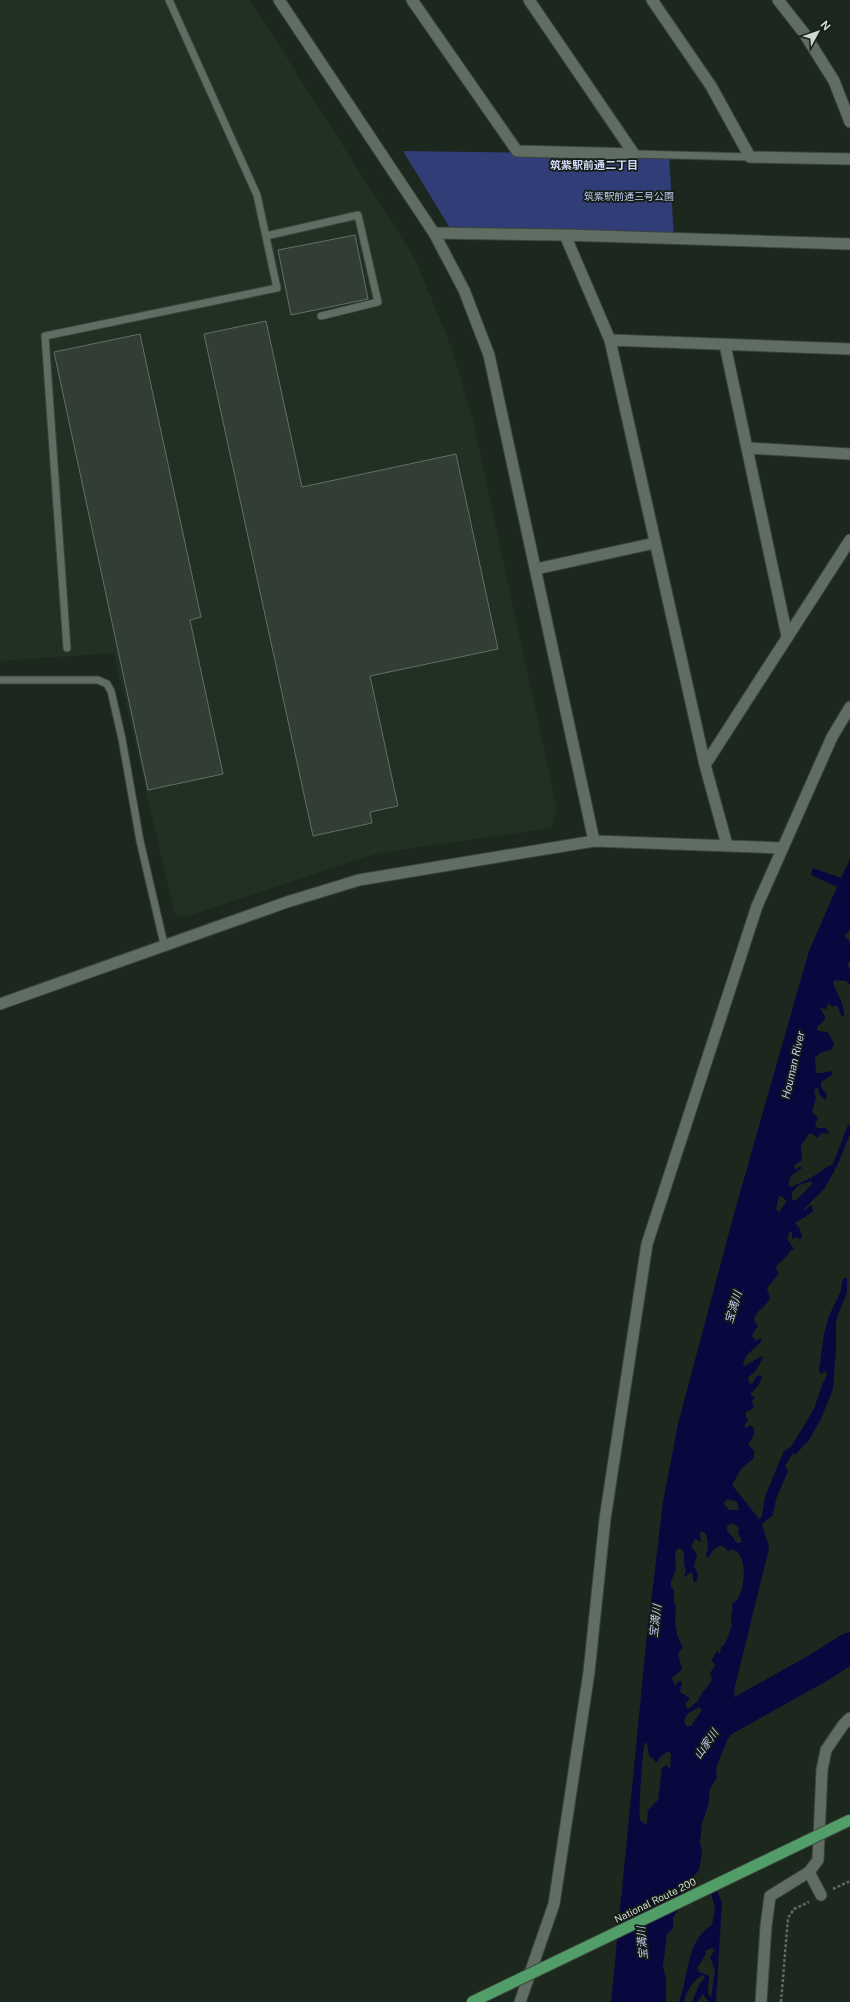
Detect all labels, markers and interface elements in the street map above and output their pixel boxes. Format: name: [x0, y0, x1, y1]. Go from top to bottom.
north arrow: [798, 12, 838, 52]
text: N: [818, 18, 833, 33]
district label: 筑紫駅前通二丁目: [550, 159, 638, 171]
park label: 筑紫駅前通三号公園: [584, 190, 674, 202]
water label: Houman River: [779, 1029, 807, 1100]
water label: 宝満川: [722, 1289, 744, 1325]
water label: 宝満川: [647, 1603, 663, 1638]
water label: 山家川: [692, 1726, 721, 1761]
street label: National Route 200: [612, 1875, 698, 1925]
water label: 宝満川: [635, 1925, 649, 1960]

